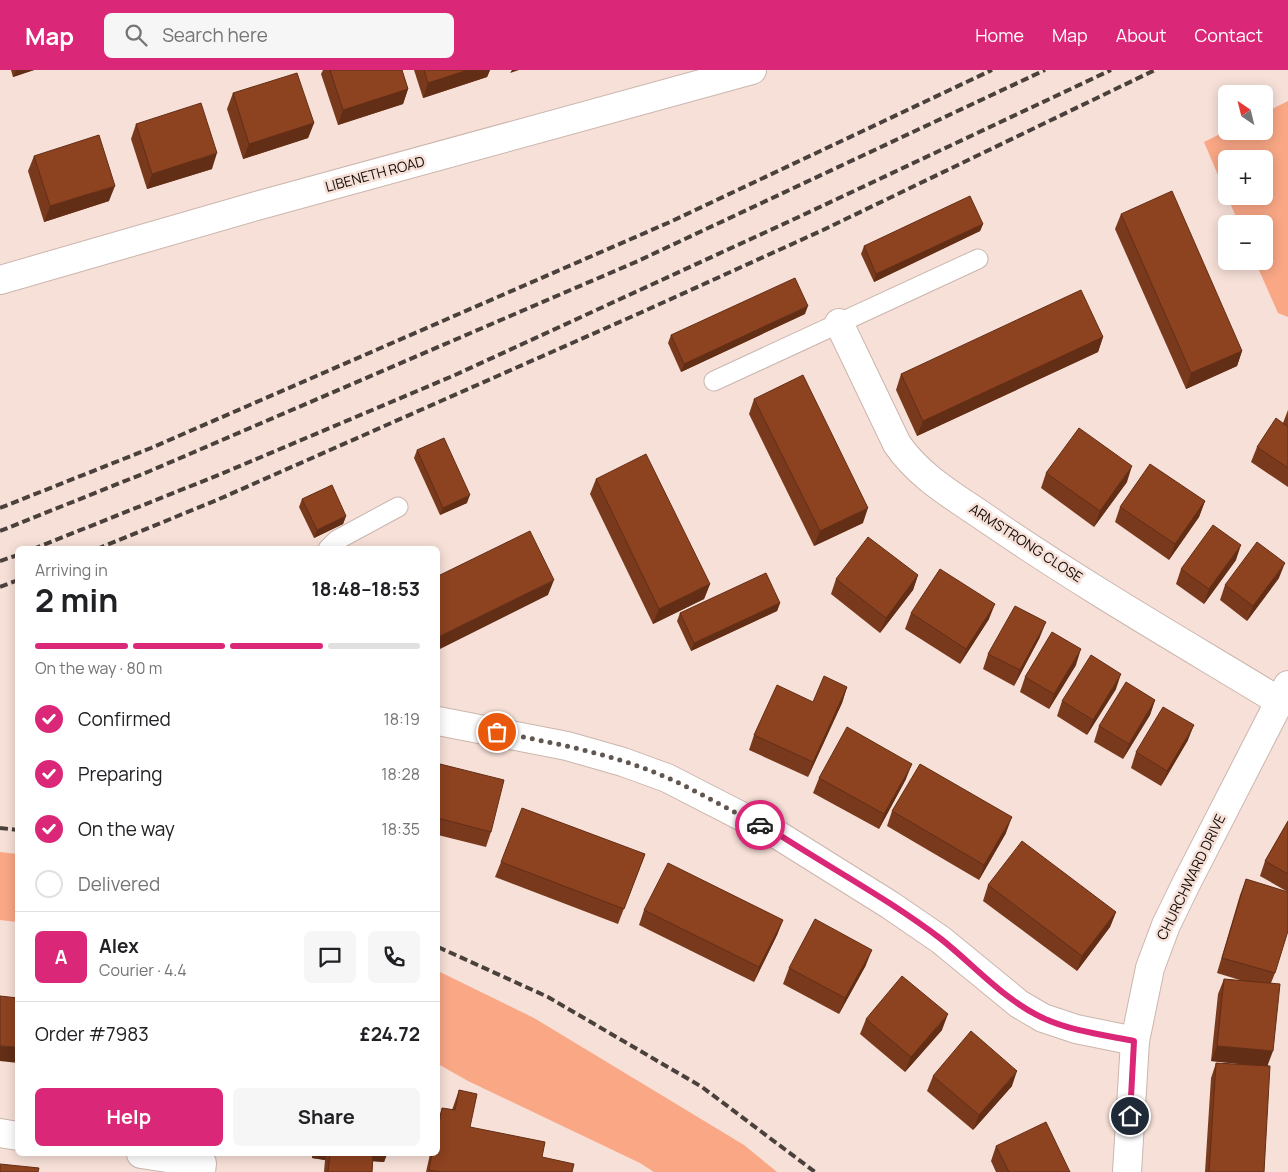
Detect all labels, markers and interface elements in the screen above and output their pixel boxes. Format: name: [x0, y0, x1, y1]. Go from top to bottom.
search box: [104, 13, 454, 58]
text: Map: [25, 19, 74, 52]
icon: search: [122, 21, 150, 49]
text: Search here: [162, 22, 268, 48]
text: Home: [975, 23, 1024, 47]
text: Map: [1052, 23, 1088, 47]
text: About: [1116, 23, 1166, 47]
text: Contact: [1194, 23, 1263, 47]
north arrow: [1218, 85, 1272, 140]
map controls: [1218, 85, 1273, 270]
button: +: [1218, 150, 1273, 205]
street label: LIBENETH ROAD: [323, 151, 427, 196]
button: −: [1218, 215, 1273, 270]
street label: ARMSTRONG CLOSE: [966, 499, 1087, 586]
text: Arriving in: [35, 559, 108, 581]
text: 18:48–18:53: [312, 576, 420, 602]
text: 2 min: [35, 578, 118, 622]
text: On the way · 80 m: [35, 657, 162, 679]
icon: check: [35, 705, 63, 733]
text: Confirmed: [78, 706, 171, 732]
text: 18:19: [384, 708, 420, 730]
pin: [476, 711, 518, 753]
icon: bag: [483, 718, 511, 746]
icon: check: [35, 760, 63, 788]
text: Preparing: [78, 761, 163, 787]
text: 18:28: [381, 763, 420, 785]
courier: [735, 800, 785, 850]
icon: car: [746, 811, 774, 839]
street label: CHURCHWARD DRIVE: [1152, 811, 1229, 943]
icon: check: [35, 815, 63, 843]
text: On the way: [78, 816, 175, 842]
text: 18:35: [382, 818, 420, 840]
text: Delivered: [78, 871, 160, 897]
button: chat: [304, 931, 356, 983]
button: phone: [368, 931, 420, 983]
text: Alex: [99, 933, 139, 959]
text: A: [55, 944, 67, 970]
text: Courier · 4.4: [99, 959, 187, 981]
text: Order #7983: [35, 1021, 149, 1047]
text: £24.72: [360, 1021, 420, 1047]
button: Help: [35, 1088, 223, 1146]
button: Share: [233, 1088, 420, 1146]
pin: [1109, 1095, 1151, 1137]
icon: home: [1116, 1102, 1144, 1130]

